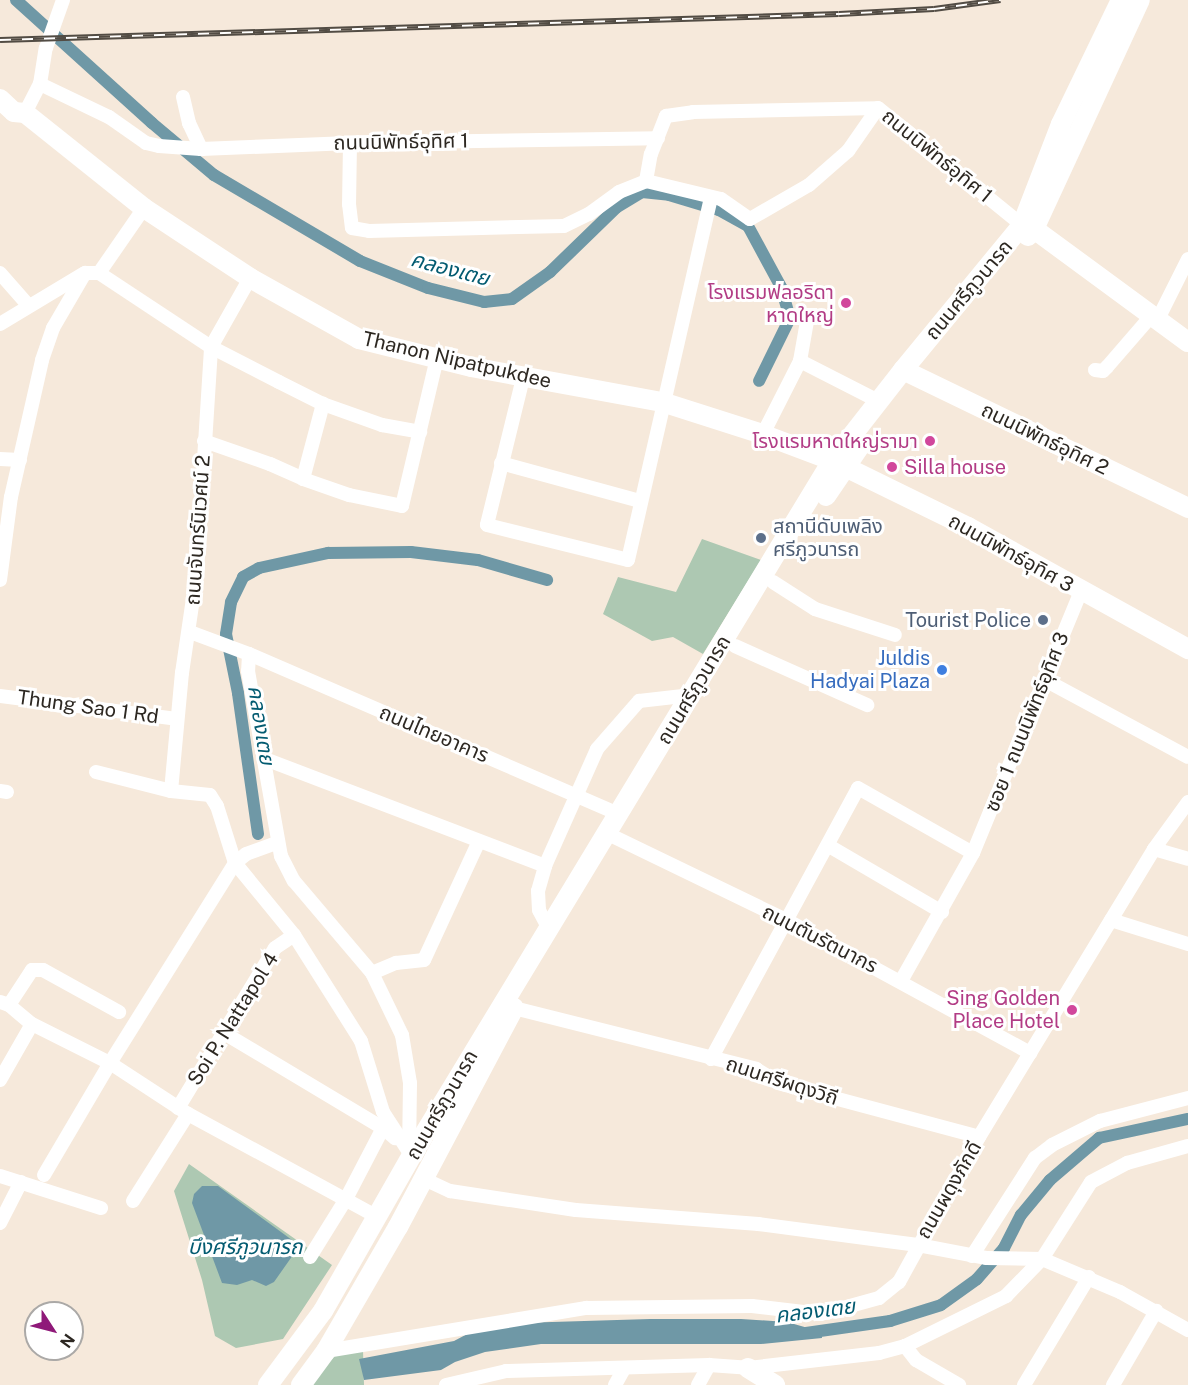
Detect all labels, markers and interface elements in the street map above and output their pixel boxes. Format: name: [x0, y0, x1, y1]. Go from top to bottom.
street label: ถนนนิพัทธ์อุทิศ 1: [877, 104, 997, 208]
street label: ถนนนิพัทธ์อุทิศ 1: [333, 129, 469, 155]
street label: ถนนศรีภูวนารถ: [920, 235, 1018, 345]
water label: คลองเตย: [408, 246, 492, 292]
place label: โรงแรมฟลอริดา หาดใหญ่: [708, 280, 834, 327]
marker: โรงแรมฟลอริดา หาดใหญ่: [839, 296, 853, 310]
street label: Thanon Nipatpukdee: [360, 327, 554, 393]
street label: ถนนนิพัทธ์อุทิศ 2: [977, 398, 1113, 480]
place label: โรงแรมหาดใหญ่รามา: [752, 429, 918, 453]
marker: โรงแรมหาดใหญ่รามา: [923, 434, 937, 448]
street label: ถนนจันทร์นิเวศน์ 2: [181, 454, 215, 606]
place label: Silla house: [904, 455, 1006, 479]
marker: Silla house: [885, 460, 899, 474]
street label: ถนนนิพัทธ์อุทิศ 3: [944, 509, 1078, 597]
place label: สถานีดับเพลิง ศรีภูวนารถ: [773, 514, 883, 561]
marker: สถานีดับเพลิง ศรีภูวนารถ: [754, 531, 768, 545]
place label: Tourist Police: [905, 608, 1031, 632]
marker: Tourist Police: [1036, 613, 1050, 627]
street label: ซอย 1 ถนนนิพัทธ์อุทิศ 3: [980, 629, 1074, 815]
street label: ถนนศรีภูวนารถ: [652, 631, 736, 749]
place label: Juldis Hadyai Plaza: [810, 646, 930, 693]
marker: Juldis Hadyai Plaza: [935, 663, 949, 677]
water label: คลองเตย: [242, 684, 280, 766]
street label: Thung Sao 1 Rd: [16, 685, 160, 729]
street label: ถนนไทยอาคาร: [376, 700, 492, 768]
street label: ถนนตันรัตนากร: [758, 900, 882, 978]
street label: Soi P. Nattapol 4: [182, 948, 284, 1090]
place label: Sing Golden Place Hotel: [946, 987, 1060, 1034]
marker: Sing Golden Place Hotel: [1065, 1003, 1079, 1017]
street label: ถนนศรีภูวนารถ: [401, 1046, 483, 1164]
street label: ถนนศรีผดุงวิถี: [723, 1052, 841, 1110]
street label: ถนนผดุงภักดี: [911, 1137, 987, 1243]
water label: บึงศรีภูวนารถ: [188, 1234, 302, 1260]
water label: คลองเตย: [774, 1294, 856, 1328]
north arrow: [24, 1301, 84, 1361]
text: N: [56, 1330, 79, 1351]

